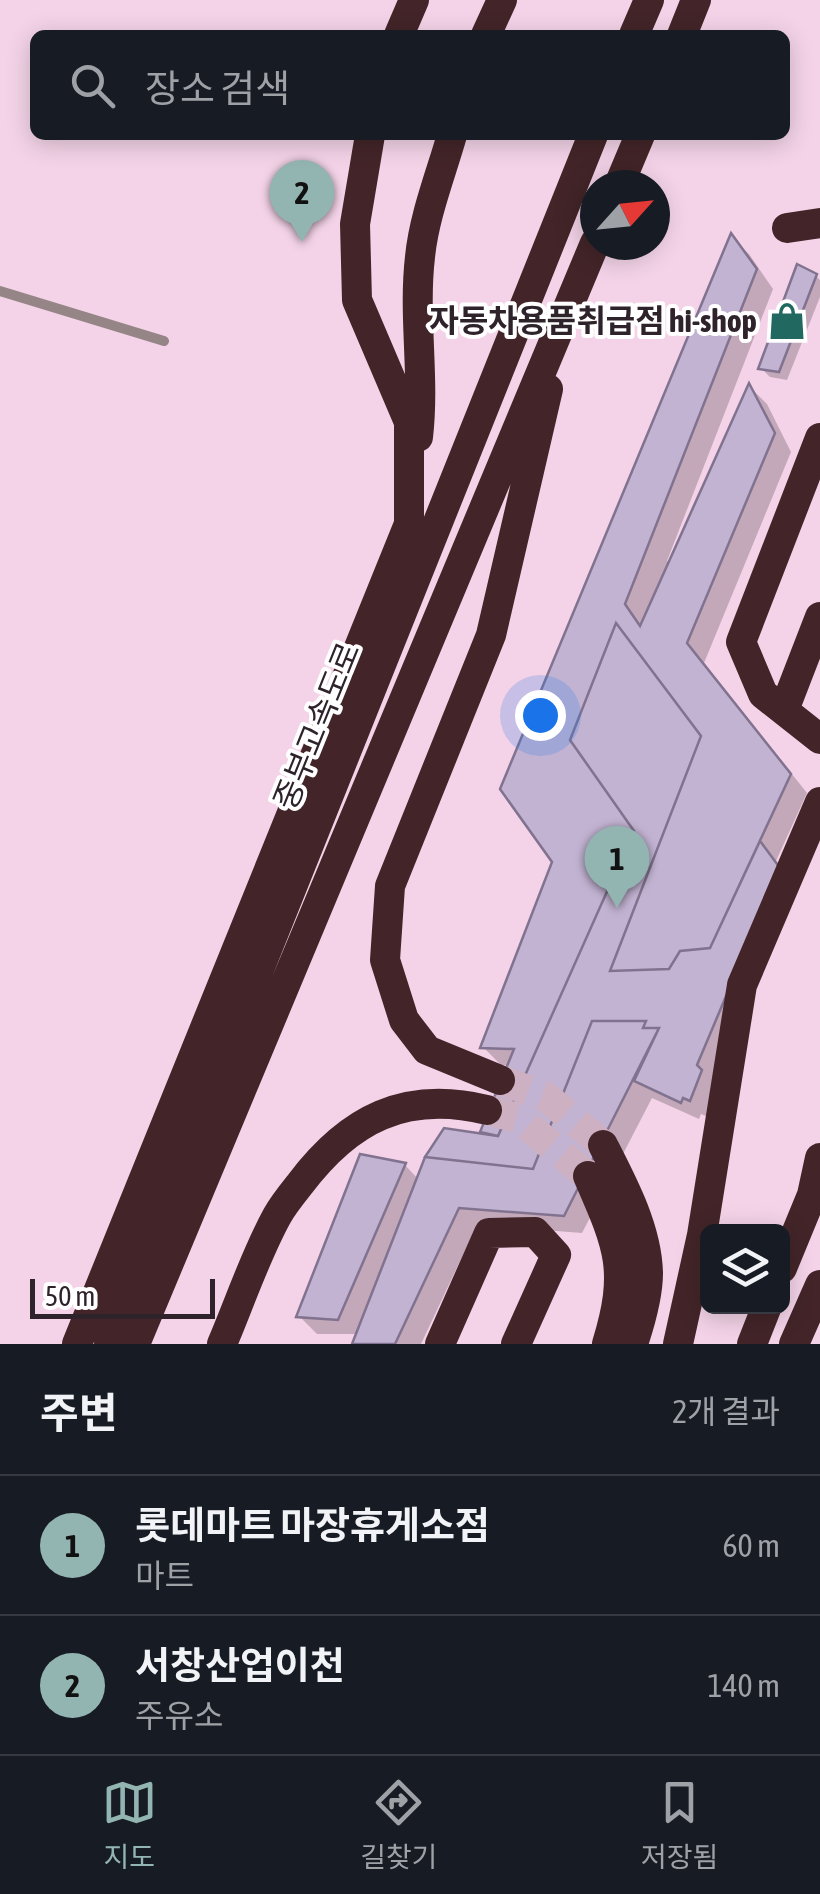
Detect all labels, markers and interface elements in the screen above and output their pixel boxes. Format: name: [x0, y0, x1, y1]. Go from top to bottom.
search box: [30, 30, 790, 140]
icon: search: [65, 58, 120, 113]
text: 장소 검색: [145, 67, 290, 110]
pin: 2: [270, 160, 334, 242]
north arrow: [580, 170, 670, 260]
shop icon: 자동차용품취급점 hi-shop: [766, 300, 808, 342]
place label: 자동차용품취급점 hi-shop: [429, 302, 757, 339]
street label: 중부고속도로: [266, 637, 367, 815]
your location: [515, 690, 566, 741]
pin: 1: [584, 826, 650, 908]
map controls: [700, 1224, 790, 1314]
button: layers: [700, 1224, 790, 1314]
scale bar: [30, 1274, 215, 1318]
text: 50 m: [45, 1280, 95, 1312]
text: 주변: [40, 1389, 117, 1437]
text: 2개 결과: [672, 1393, 780, 1430]
text: 롯데마트 마장휴게소점: [135, 1504, 490, 1547]
text: 1: [65, 1527, 80, 1564]
text: 60 m: [722, 1527, 780, 1564]
text: 마트: [135, 1557, 194, 1594]
text: 서창산업이천: [135, 1644, 345, 1687]
text: 2: [65, 1667, 80, 1704]
text: 140 m: [707, 1667, 780, 1704]
text: 주유소: [135, 1697, 223, 1734]
tab: 지도: [102, 1775, 157, 1875]
tab: 길찾기: [360, 1775, 437, 1875]
tab: 저장됨: [641, 1775, 718, 1875]

